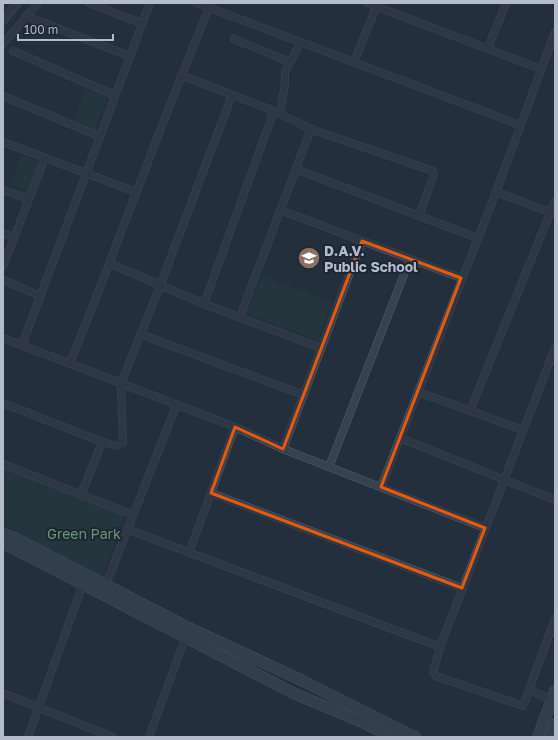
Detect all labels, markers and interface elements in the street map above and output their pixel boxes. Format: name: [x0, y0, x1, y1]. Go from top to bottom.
scale bar: [18, 16, 113, 42]
text: 100 m: [24, 22, 58, 37]
place label: D.A.V. Public School: [324, 242, 418, 275]
school or university icon: D.A.V. Public School: [296, 245, 322, 271]
park label: Green Park: [47, 525, 121, 542]

